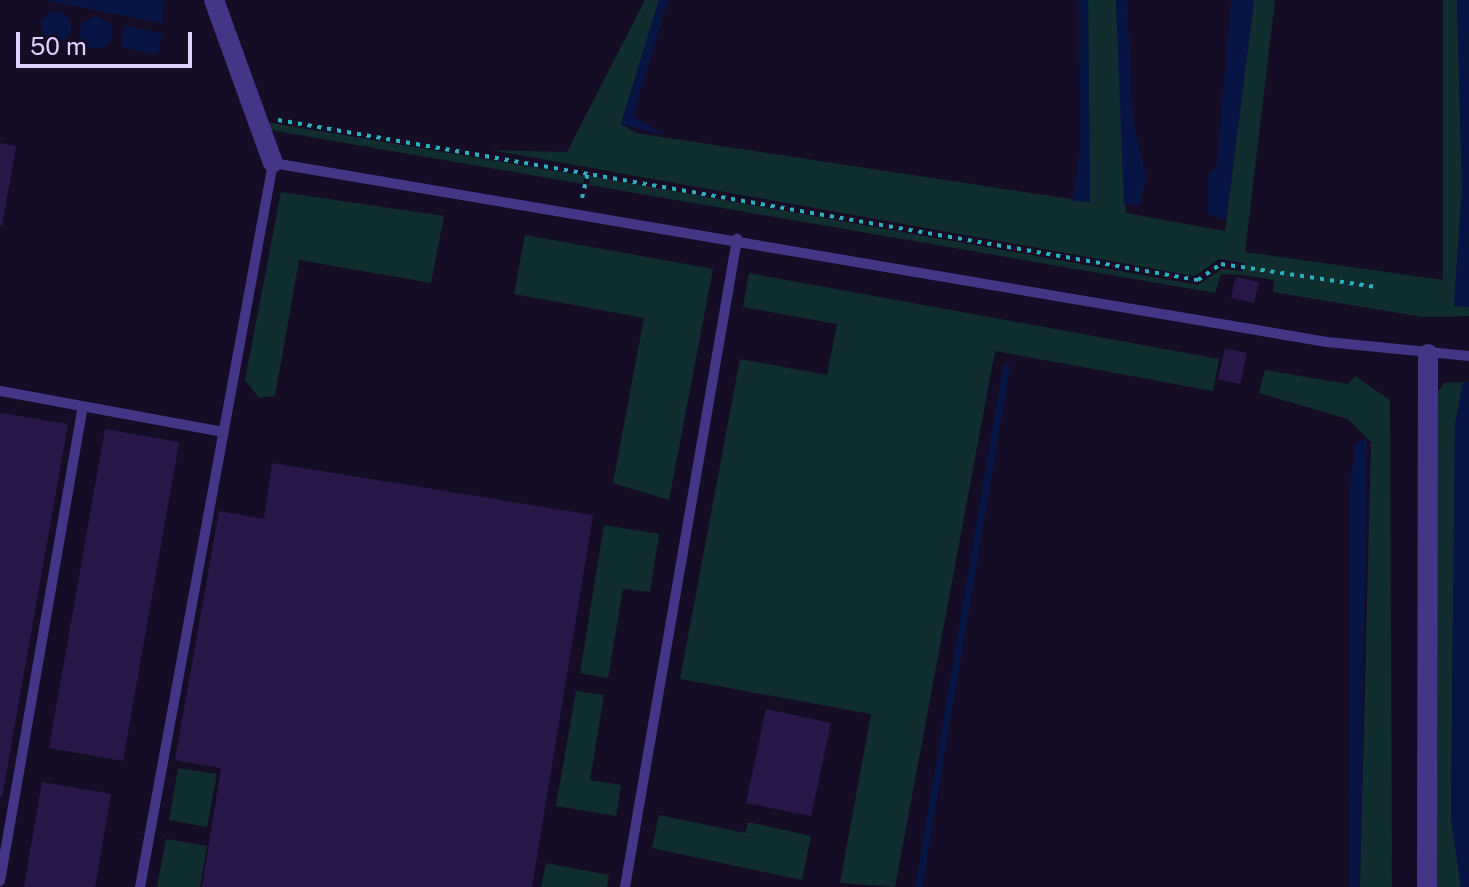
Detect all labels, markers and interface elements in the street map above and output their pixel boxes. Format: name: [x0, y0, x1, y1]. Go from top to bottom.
scale bar: [20, 16, 196, 66]
text: 50 m: [30, 32, 87, 60]

